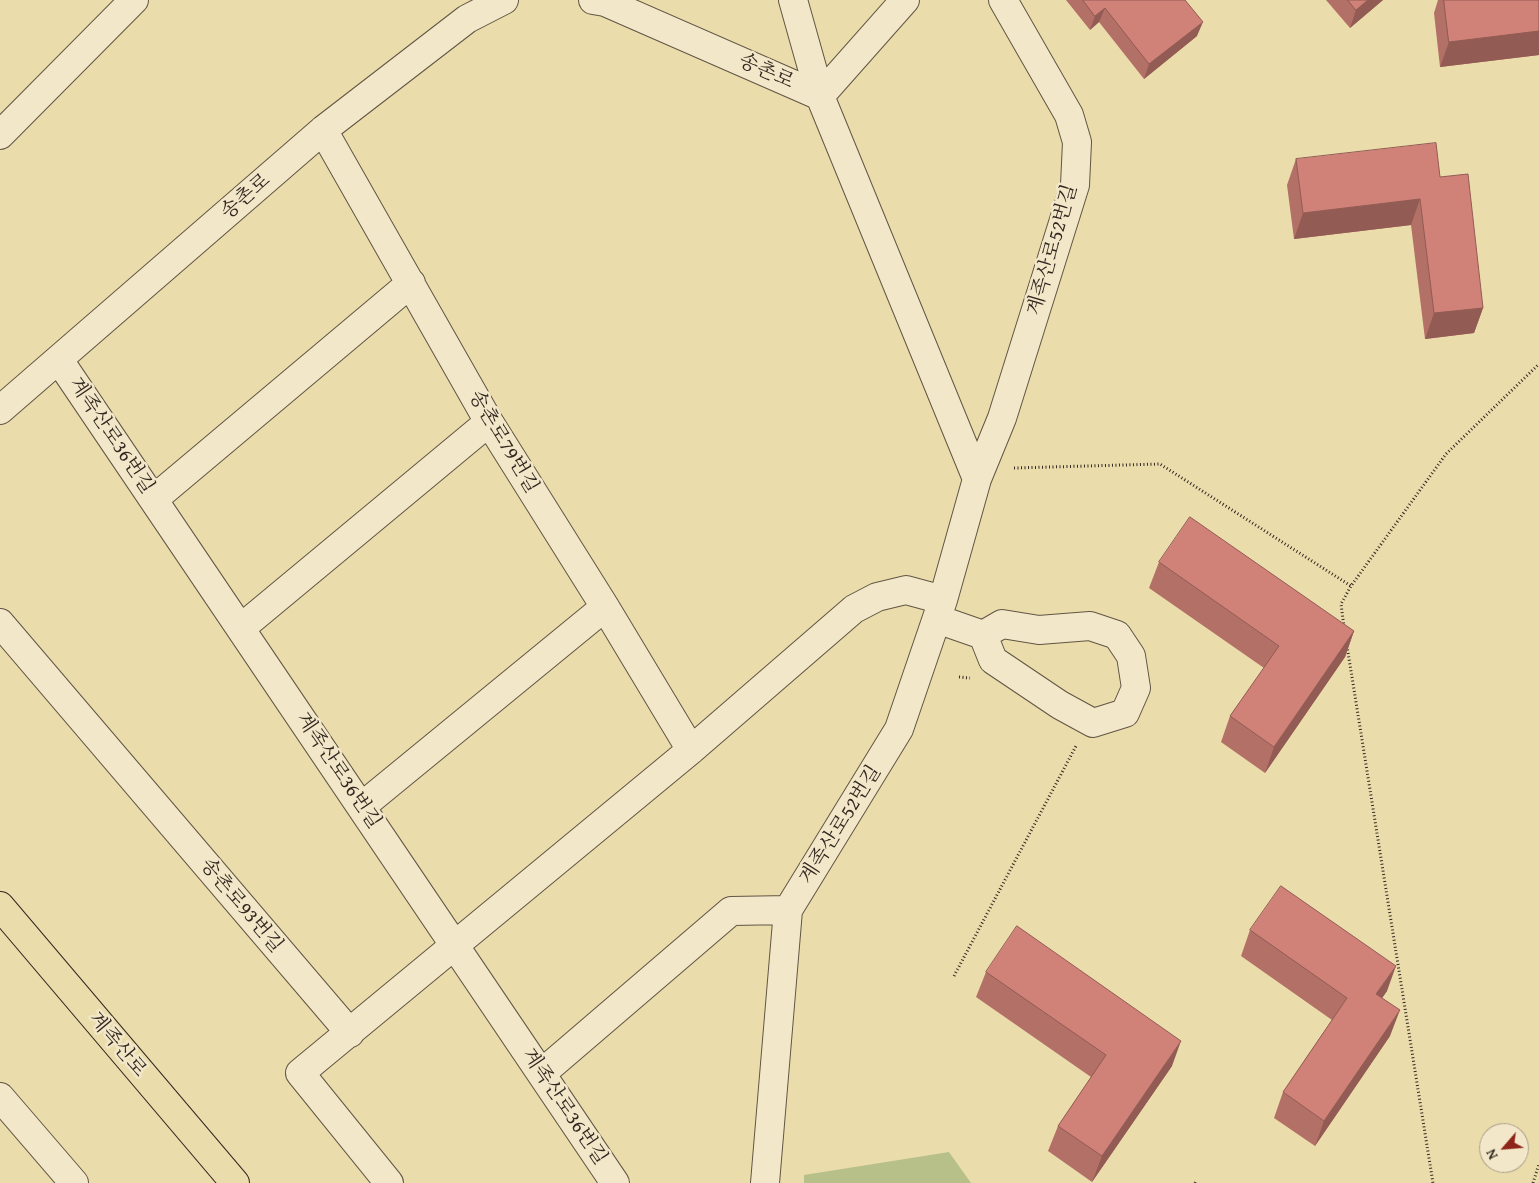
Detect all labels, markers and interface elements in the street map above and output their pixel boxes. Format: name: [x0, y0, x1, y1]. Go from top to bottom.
street label: 송촌로: [735, 49, 797, 95]
street label: 송촌로: [216, 169, 276, 225]
street label: 계족산로52번길: [1023, 182, 1083, 318]
street label: 계족산로36번길: [63, 373, 159, 499]
street label: 송촌로79번길: [463, 386, 543, 498]
street label: 계족산로36번길: [290, 708, 386, 834]
street label: 계족산로52번길: [795, 761, 887, 889]
street label: 송촌로93번길: [195, 854, 287, 958]
street label: 계족산로: [83, 1008, 151, 1082]
street label: 계족산로36번길: [516, 1044, 612, 1170]
north arrow: [1479, 1123, 1529, 1173]
text: N: [1480, 1146, 1503, 1163]

